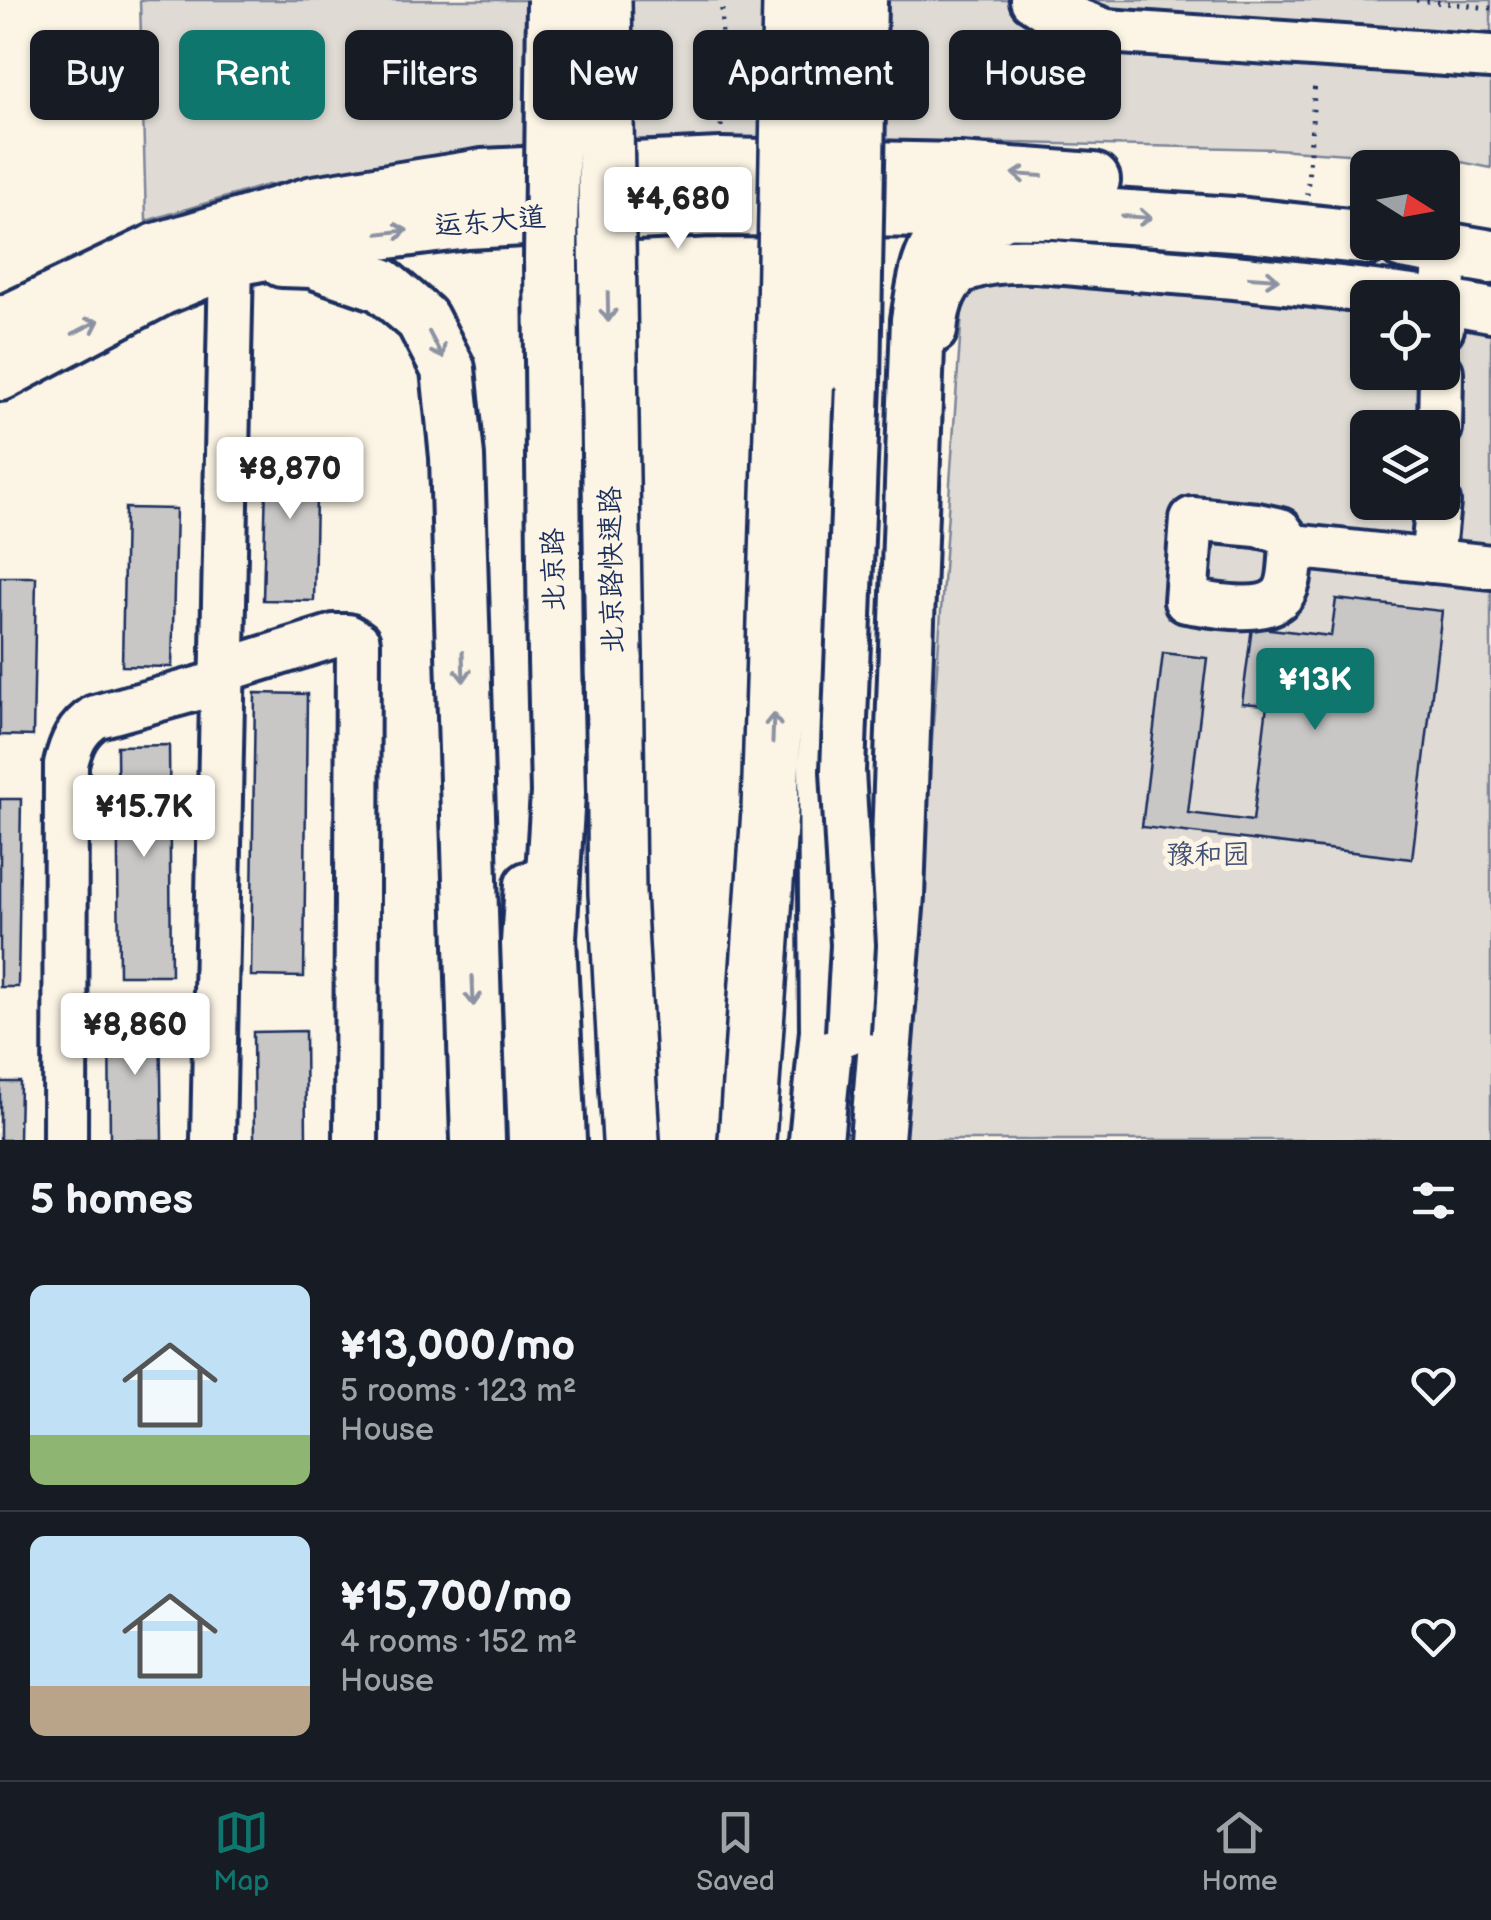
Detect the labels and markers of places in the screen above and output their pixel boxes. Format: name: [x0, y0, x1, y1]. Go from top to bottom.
pin: ¥4,680: [597, 167, 759, 252]
pin: ¥8,870: [209, 437, 371, 522]
pin: ¥13K: [1256, 648, 1374, 733]
pin: ¥15.7K: [63, 775, 225, 860]
pin: ¥8,860: [54, 993, 216, 1078]

